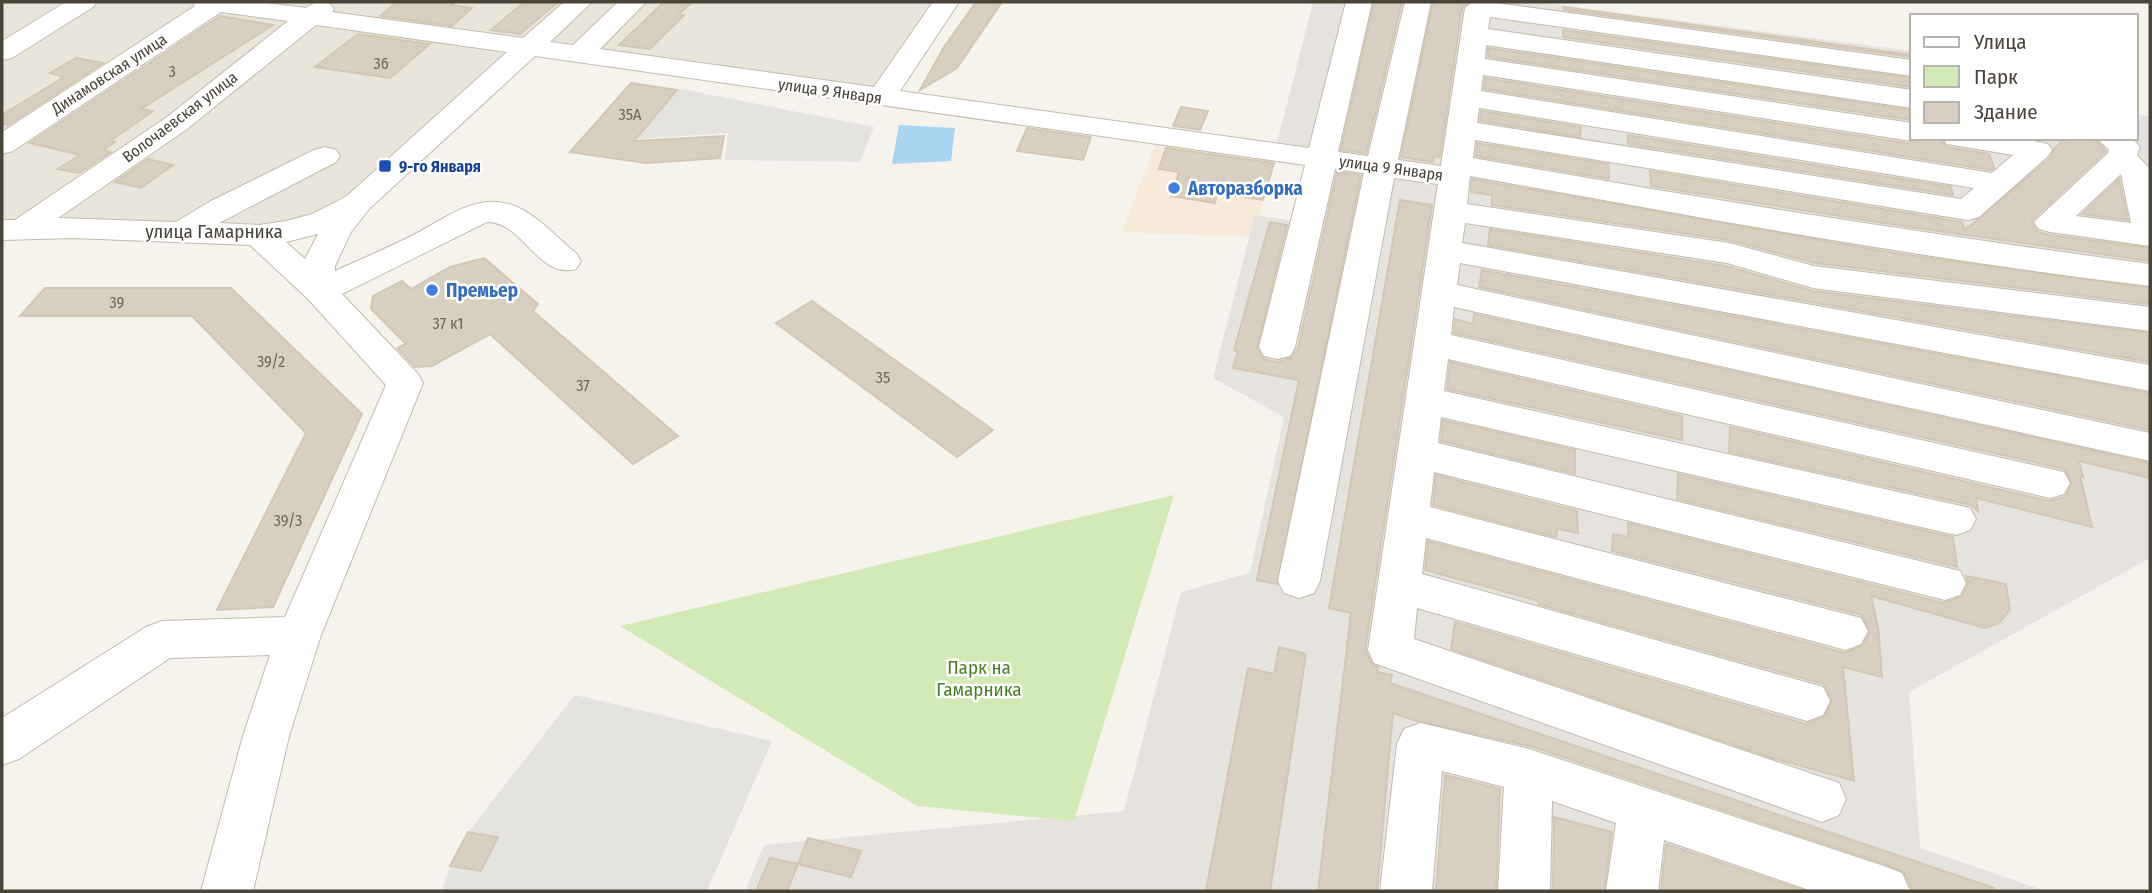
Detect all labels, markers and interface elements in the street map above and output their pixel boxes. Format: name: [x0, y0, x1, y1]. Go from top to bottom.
legend: [1910, 14, 2138, 140]
text: Улица: [1973, 29, 2027, 55]
street label: Динамовская улица: [47, 30, 170, 119]
house number: 36: [373, 54, 389, 73]
house number: 3: [168, 62, 176, 81]
text: Парк: [1974, 64, 2018, 90]
street label: Волочаевская улица: [119, 67, 241, 166]
street label: улица 9 Января: [777, 74, 883, 108]
text: Здание: [1974, 99, 2038, 125]
house number: 35А: [619, 105, 642, 124]
street label: улица 9 Января: [1338, 151, 1444, 185]
place label: 9-го Января: [399, 157, 481, 176]
marker: 9-го Января: [377, 158, 393, 174]
place label: Авторазборка: [1187, 177, 1303, 200]
marker: Авторазборка: [1166, 180, 1182, 196]
street label: улица Гамарника: [145, 220, 283, 243]
place label: Премьер: [446, 279, 518, 302]
marker: Премьер: [424, 282, 440, 298]
house number: 39: [110, 293, 125, 312]
house number: 37 к1: [433, 314, 463, 333]
house number: 39/2: [257, 352, 285, 371]
house number: 35: [876, 368, 890, 387]
house number: 37: [576, 376, 590, 395]
house number: 39/3: [274, 511, 302, 530]
park label: Парк на Гамарника: [936, 656, 1022, 701]

